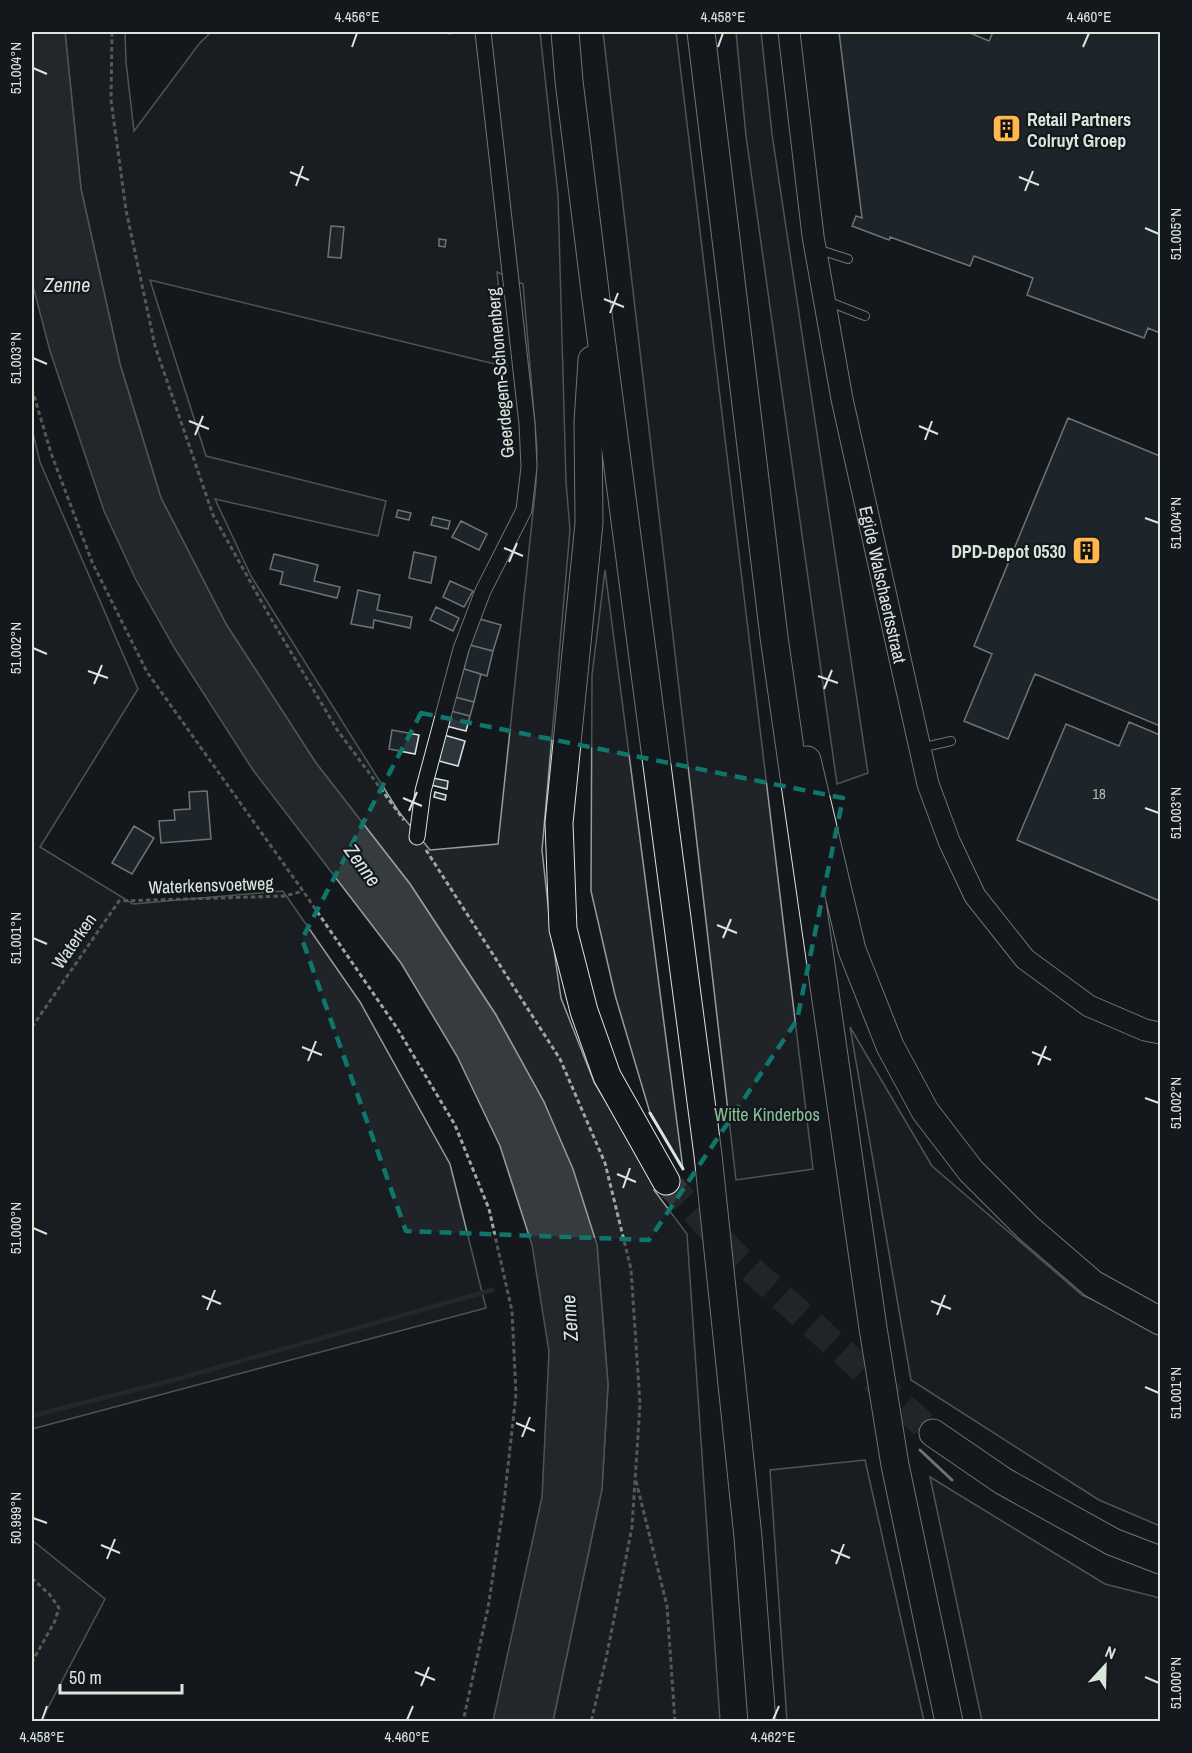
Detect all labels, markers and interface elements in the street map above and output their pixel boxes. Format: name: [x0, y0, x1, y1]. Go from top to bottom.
text: 4.456°E: [335, 6, 380, 27]
text: 4.458°E: [701, 6, 746, 27]
text: 4.460°E: [1067, 6, 1112, 27]
text: 51.004°N: [5, 42, 26, 94]
place label: Retail Partners Colruyt Groep: [1027, 107, 1131, 153]
building icon: Retail Partners Colruyt Groep: [990, 113, 1022, 145]
text: 51.005°N: [1165, 208, 1186, 260]
water label: Zenne: [43, 271, 90, 298]
street label: Geerdegem-Schonenberg: [480, 286, 520, 459]
text: 51.003°N: [5, 332, 26, 384]
text: 51.004°N: [1165, 497, 1186, 549]
street label: Egide Walschaertsstraat: [854, 503, 913, 665]
building icon: DPD-Depot 0530: [1071, 535, 1103, 567]
place label: DPD-Depot 0530: [951, 539, 1066, 564]
text: 51.002°N: [5, 622, 26, 674]
house number: 18: [1092, 783, 1106, 804]
text: 51.003°N: [1165, 787, 1186, 839]
water label: Zenne: [338, 837, 388, 892]
street label: Waterkensvoetweg: [148, 870, 275, 900]
street label: Waterken: [46, 908, 102, 974]
text: 51.001°N: [5, 912, 26, 964]
text: 51.002°N: [1165, 1077, 1186, 1129]
park label: Witte Kinderbos: [714, 1102, 820, 1127]
text: 51.000°N: [5, 1202, 26, 1254]
water label: Zenne: [554, 1294, 584, 1343]
text: 51.001°N: [1165, 1367, 1186, 1419]
text: 50.999°N: [5, 1492, 26, 1544]
north arrow: [1075, 1636, 1135, 1696]
text: N: [1102, 1640, 1119, 1664]
scale bar: [60, 1657, 182, 1695]
text: 51.000°N: [1165, 1657, 1186, 1709]
text: 50 m: [69, 1665, 102, 1690]
text: 4.458°E: [20, 1726, 65, 1747]
text: 4.460°E: [385, 1726, 430, 1747]
text: 4.462°E: [751, 1726, 796, 1747]

